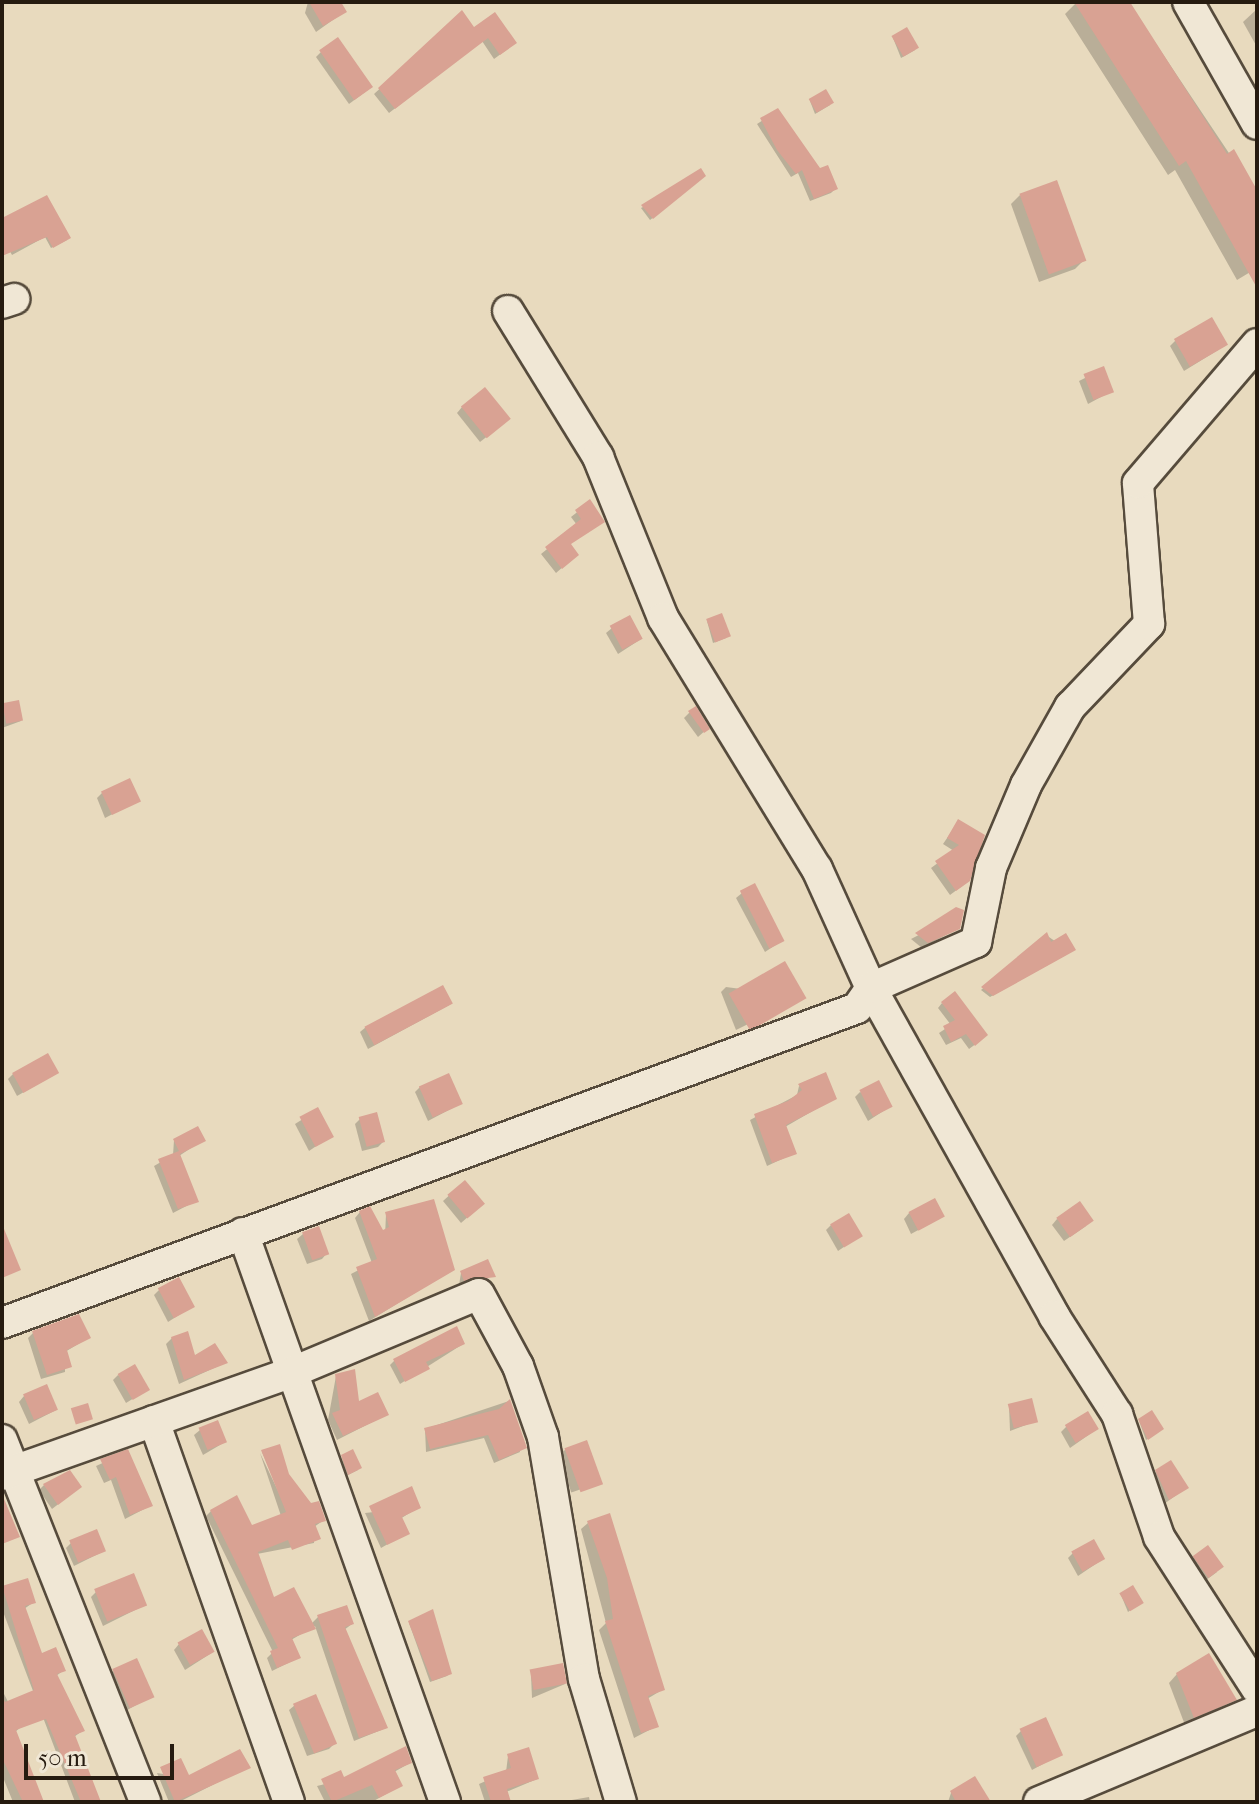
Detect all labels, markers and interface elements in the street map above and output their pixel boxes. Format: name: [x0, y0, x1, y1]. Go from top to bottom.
scale bar: [28, 1728, 178, 1778]
text: 50 m: [38, 1744, 87, 1772]

